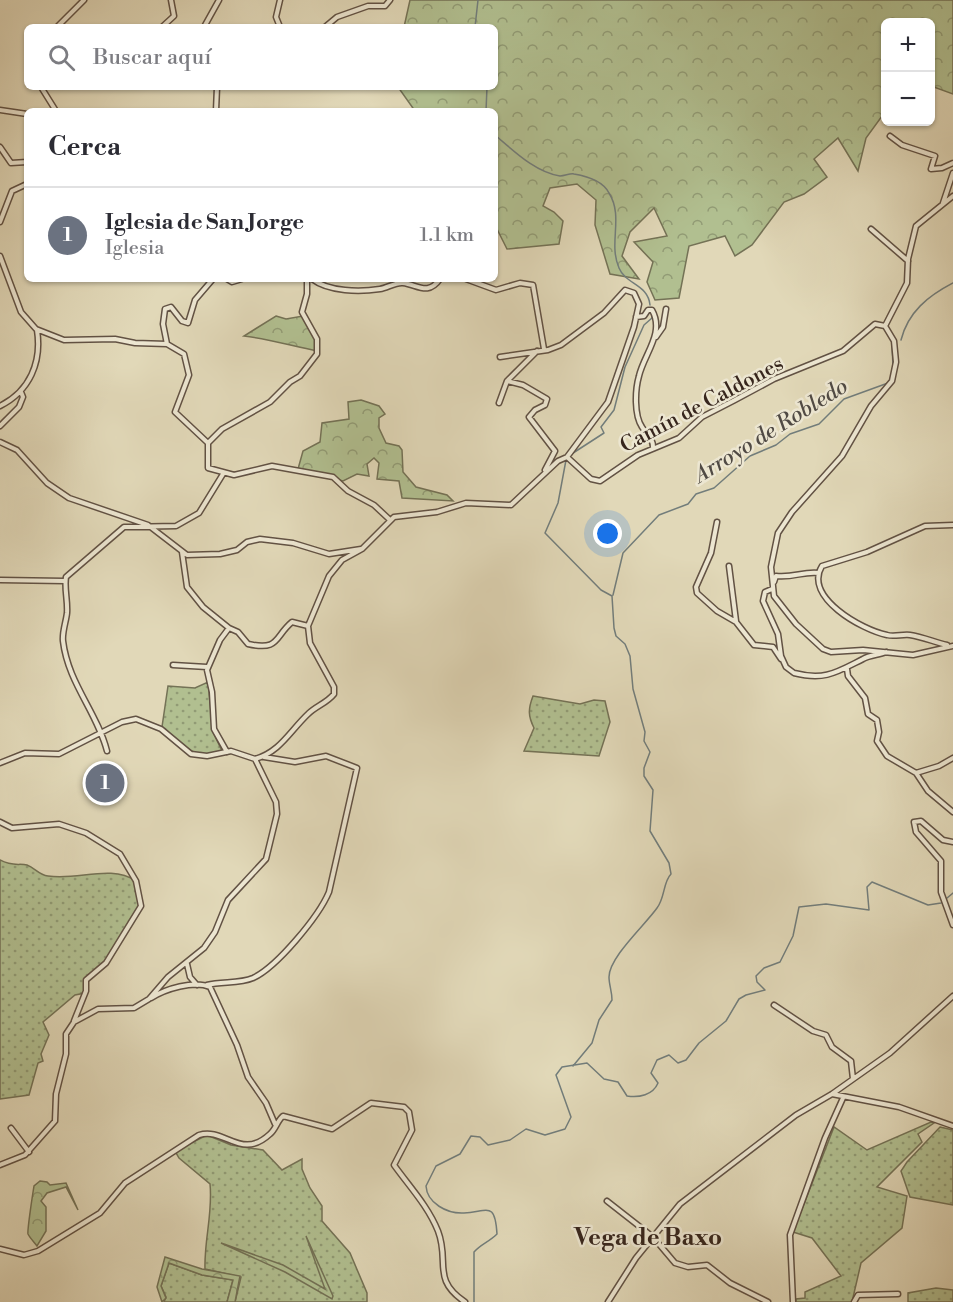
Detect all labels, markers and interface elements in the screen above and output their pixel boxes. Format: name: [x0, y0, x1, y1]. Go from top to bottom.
map controls: [881, 18, 935, 126]
button: +: [881, 18, 935, 72]
search box: [24, 24, 498, 90]
icon: search: [45, 41, 78, 74]
text: Buscar aquí: [93, 44, 211, 71]
button: −: [881, 72, 935, 126]
text: Cerca: [48, 131, 121, 163]
text: Iglesia de San Jorge: [105, 209, 304, 236]
text: 1: [63, 223, 72, 248]
text: 1.1 km: [420, 223, 474, 248]
text: Iglesia: [105, 236, 164, 261]
street label: Camín de Caldones: [616, 351, 788, 459]
water label: Arroyo de Robledo: [687, 373, 853, 490]
your location: [593, 519, 622, 548]
pin: 1: [86, 760, 124, 806]
district label: Vega de Baxo: [573, 1223, 722, 1253]

